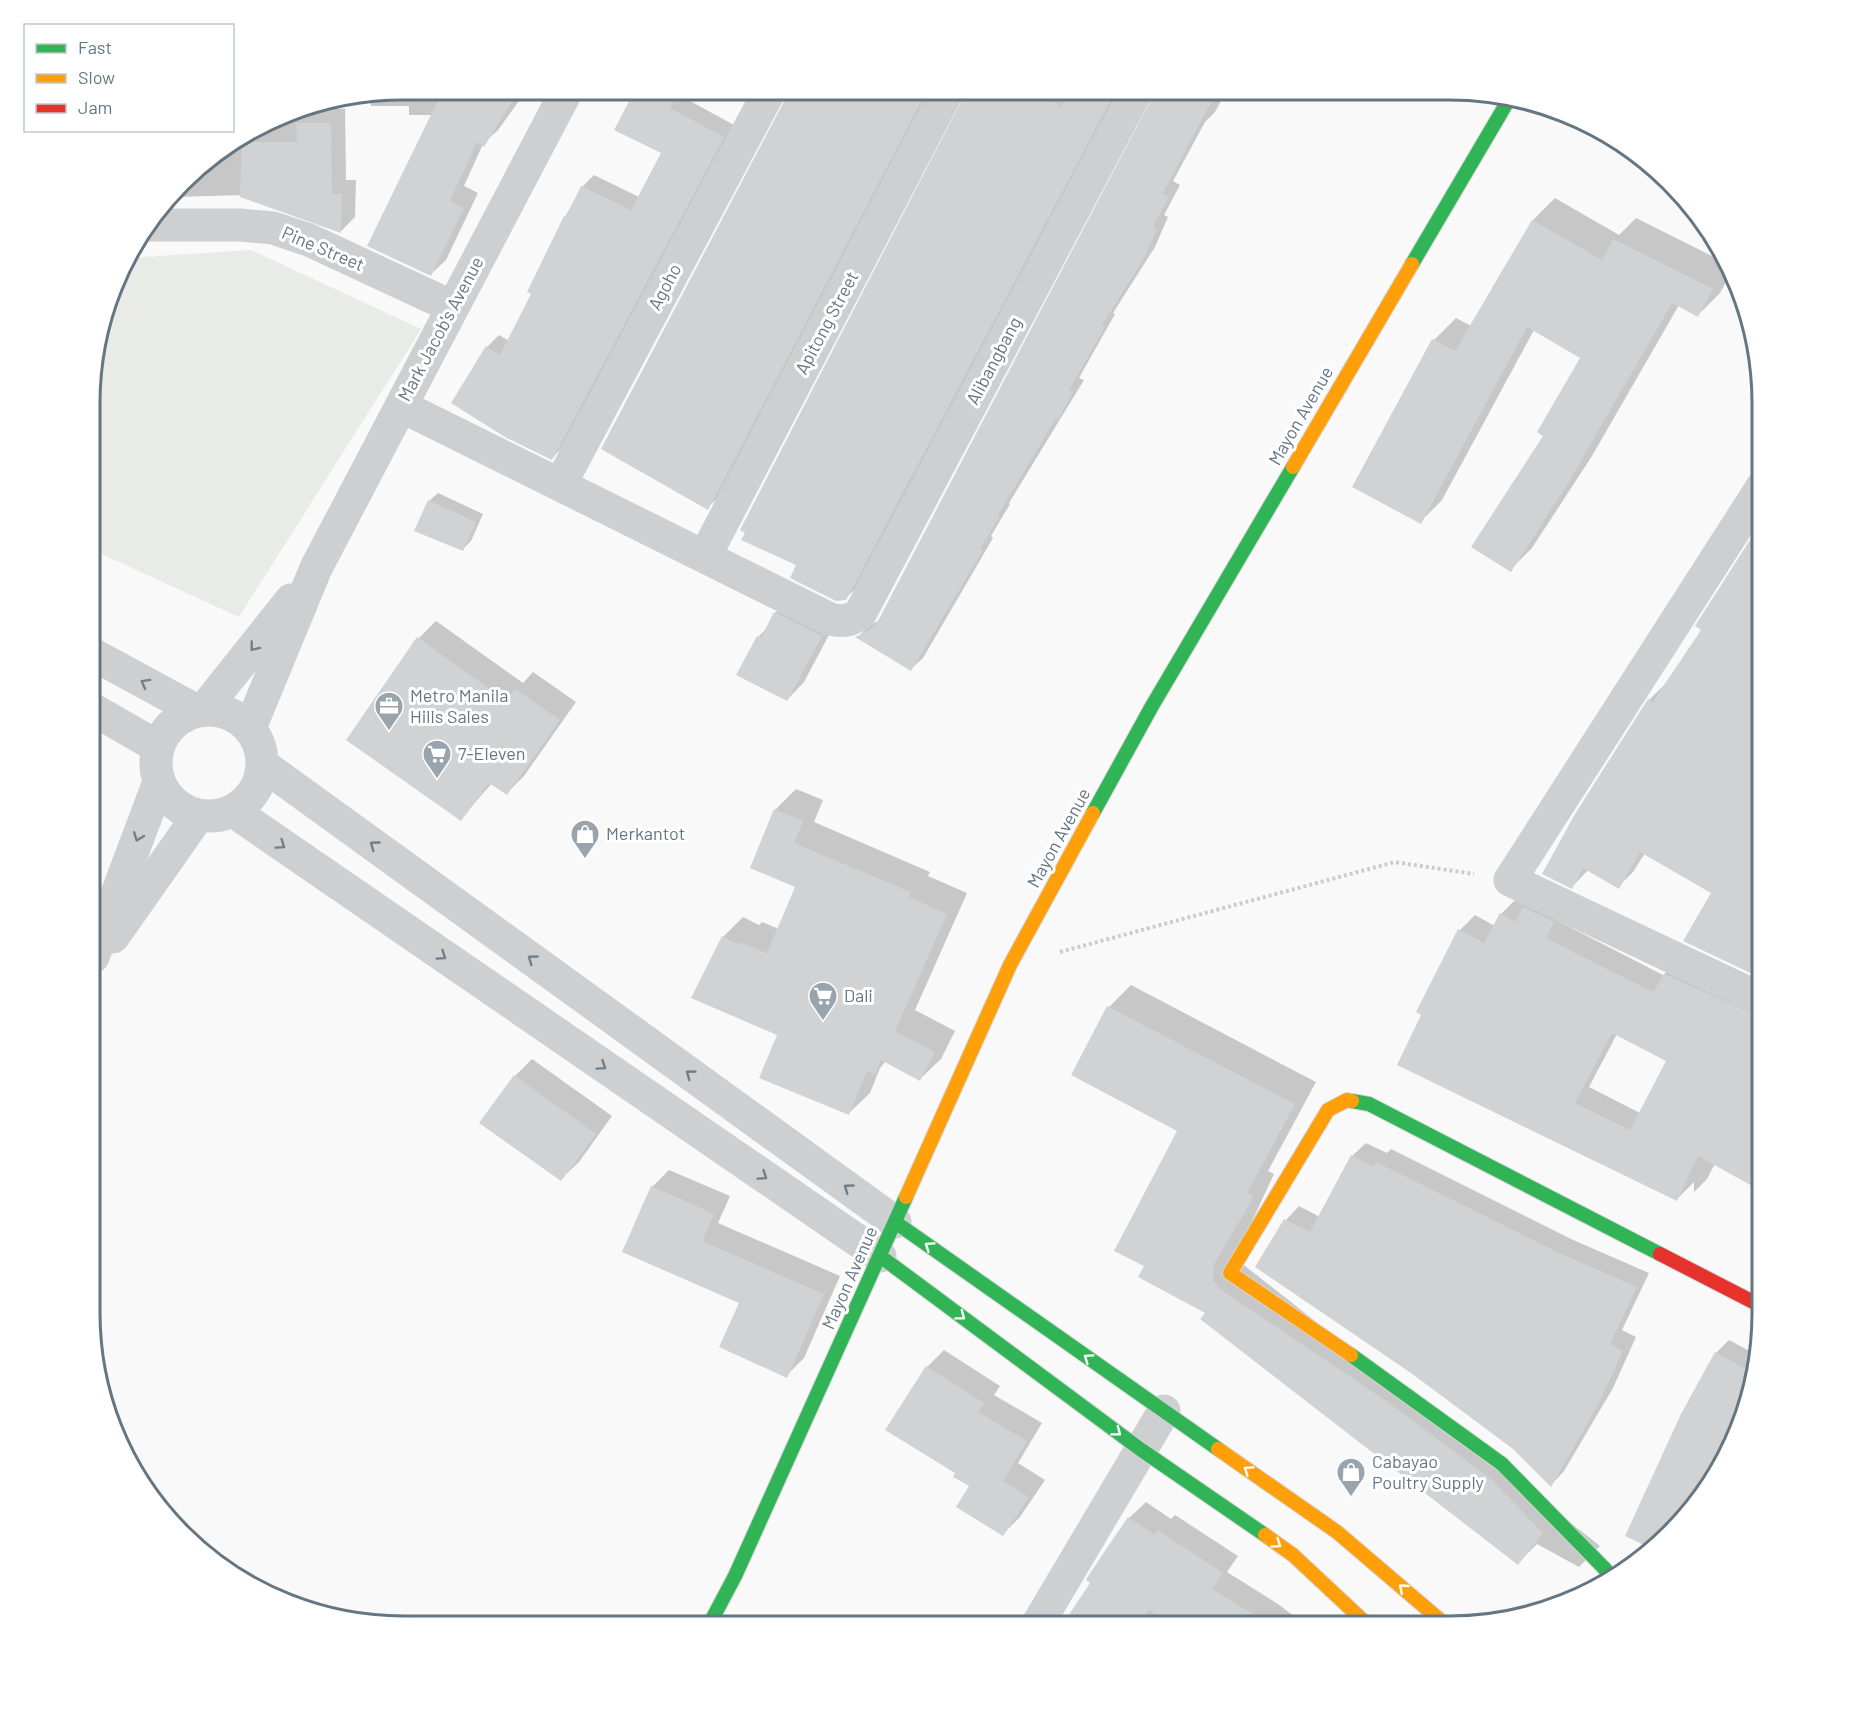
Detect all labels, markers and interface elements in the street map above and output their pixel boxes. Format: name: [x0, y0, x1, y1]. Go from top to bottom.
legend: [24, 24, 234, 132]
text: Fast: [78, 36, 112, 58]
text: Slow: [78, 66, 115, 88]
text: Jam: [78, 96, 112, 118]
street label: Pine Street: [279, 221, 368, 275]
street label: Mark Jacob's Avenue: [393, 252, 488, 405]
street label: Agoho: [643, 260, 685, 313]
street label: Apitong Street: [790, 267, 863, 378]
street label: Alibangbang: [961, 313, 1025, 408]
street label: Mayon Avenue: [1263, 362, 1337, 469]
one-way arrow: [250, 640, 261, 651]
one-way arrow: [141, 679, 152, 690]
place label: Metro Manila Hills Sales: [410, 684, 508, 727]
office icon: Metro Manila Hills Sales: [373, 690, 405, 732]
supermarket icon: 7-Eleven: [421, 738, 453, 780]
place label: 7-Eleven: [458, 742, 526, 764]
street label: Mayon Avenue: [1022, 784, 1094, 891]
shop icon: Merkantot: [569, 818, 601, 860]
place label: Merkantot: [606, 822, 685, 844]
one-way arrow: [133, 831, 145, 842]
one-way arrow: [275, 838, 286, 849]
one-way arrow: [369, 841, 380, 852]
one-way arrow: [435, 949, 446, 960]
one-way arrow: [527, 956, 538, 967]
supermarket icon: Dali: [807, 980, 839, 1022]
place label: Dali: [844, 984, 873, 1006]
one-way arrow: [595, 1059, 606, 1070]
one-way arrow: [685, 1070, 696, 1081]
one-way arrow: [756, 1169, 767, 1180]
one-way arrow: [843, 1184, 854, 1195]
street label: Mayon Avenue: [817, 1223, 882, 1332]
one-way arrow: [924, 1242, 935, 1253]
one-way arrow: [954, 1309, 965, 1320]
one-way arrow: [1084, 1354, 1095, 1365]
one-way arrow: [1111, 1425, 1122, 1436]
place label: Cabayao Poultry Supply: [1372, 1450, 1484, 1493]
shop icon: Cabayao Poultry Supply: [1335, 1456, 1367, 1498]
one-way arrow: [1244, 1466, 1255, 1477]
one-way arrow: [1271, 1537, 1282, 1548]
one-way arrow: [1399, 1584, 1410, 1595]

